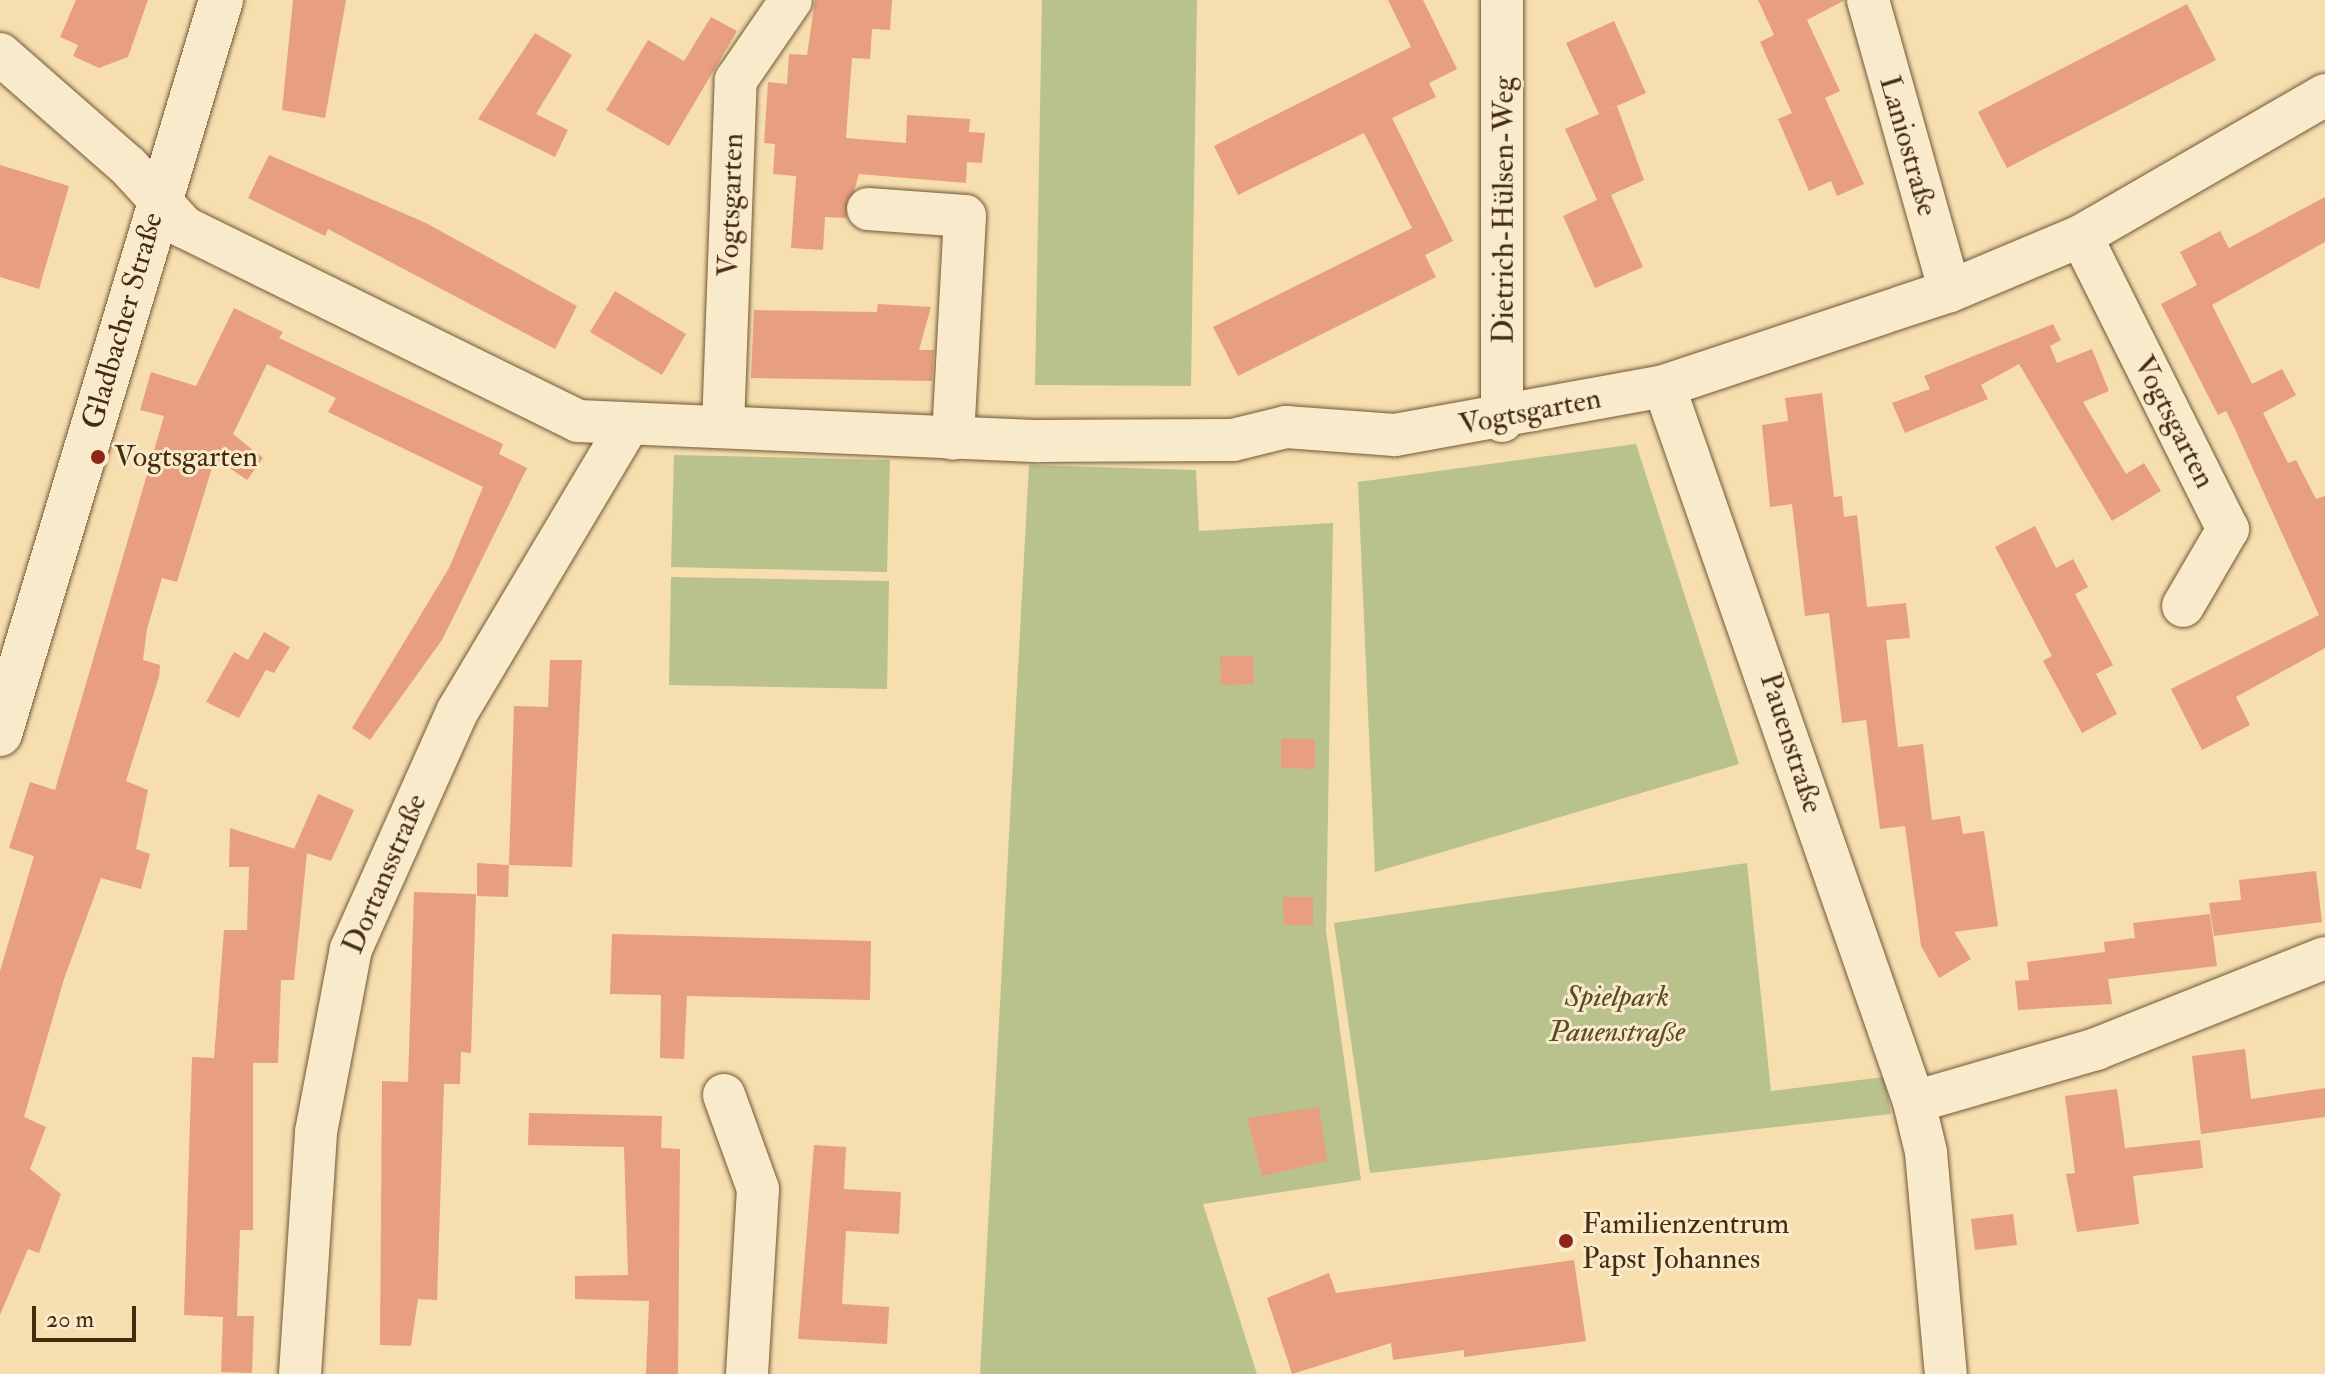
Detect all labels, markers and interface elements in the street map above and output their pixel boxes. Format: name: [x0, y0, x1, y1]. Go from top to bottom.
street label: Laniostraße: [1871, 72, 1945, 220]
street label: Dietrich-Hülsen-Weg: [1486, 76, 1522, 344]
street label: Vogtsgarten: [710, 132, 752, 278]
street label: Gladbacher Straße: [75, 209, 171, 433]
street label: Vogtsgarten: [2125, 350, 2223, 494]
street label: Vogtsgarten: [1456, 381, 1604, 443]
place label: Vogtsgarten: [114, 439, 258, 475]
marker: Vogtsgarten: [89, 448, 107, 466]
street label: Pauenstraße: [1751, 669, 1831, 817]
street label: Dortansstraße: [335, 789, 435, 959]
park label: Spielpark Pauenstraße: [1549, 979, 1685, 1050]
place label: Familienzentrum Papst Johannes: [1582, 1206, 1789, 1276]
marker: Familienzentrum Papst Johannes: [1557, 1232, 1575, 1250]
scale bar: [36, 1290, 140, 1340]
text: 20 m: [46, 1304, 94, 1335]

